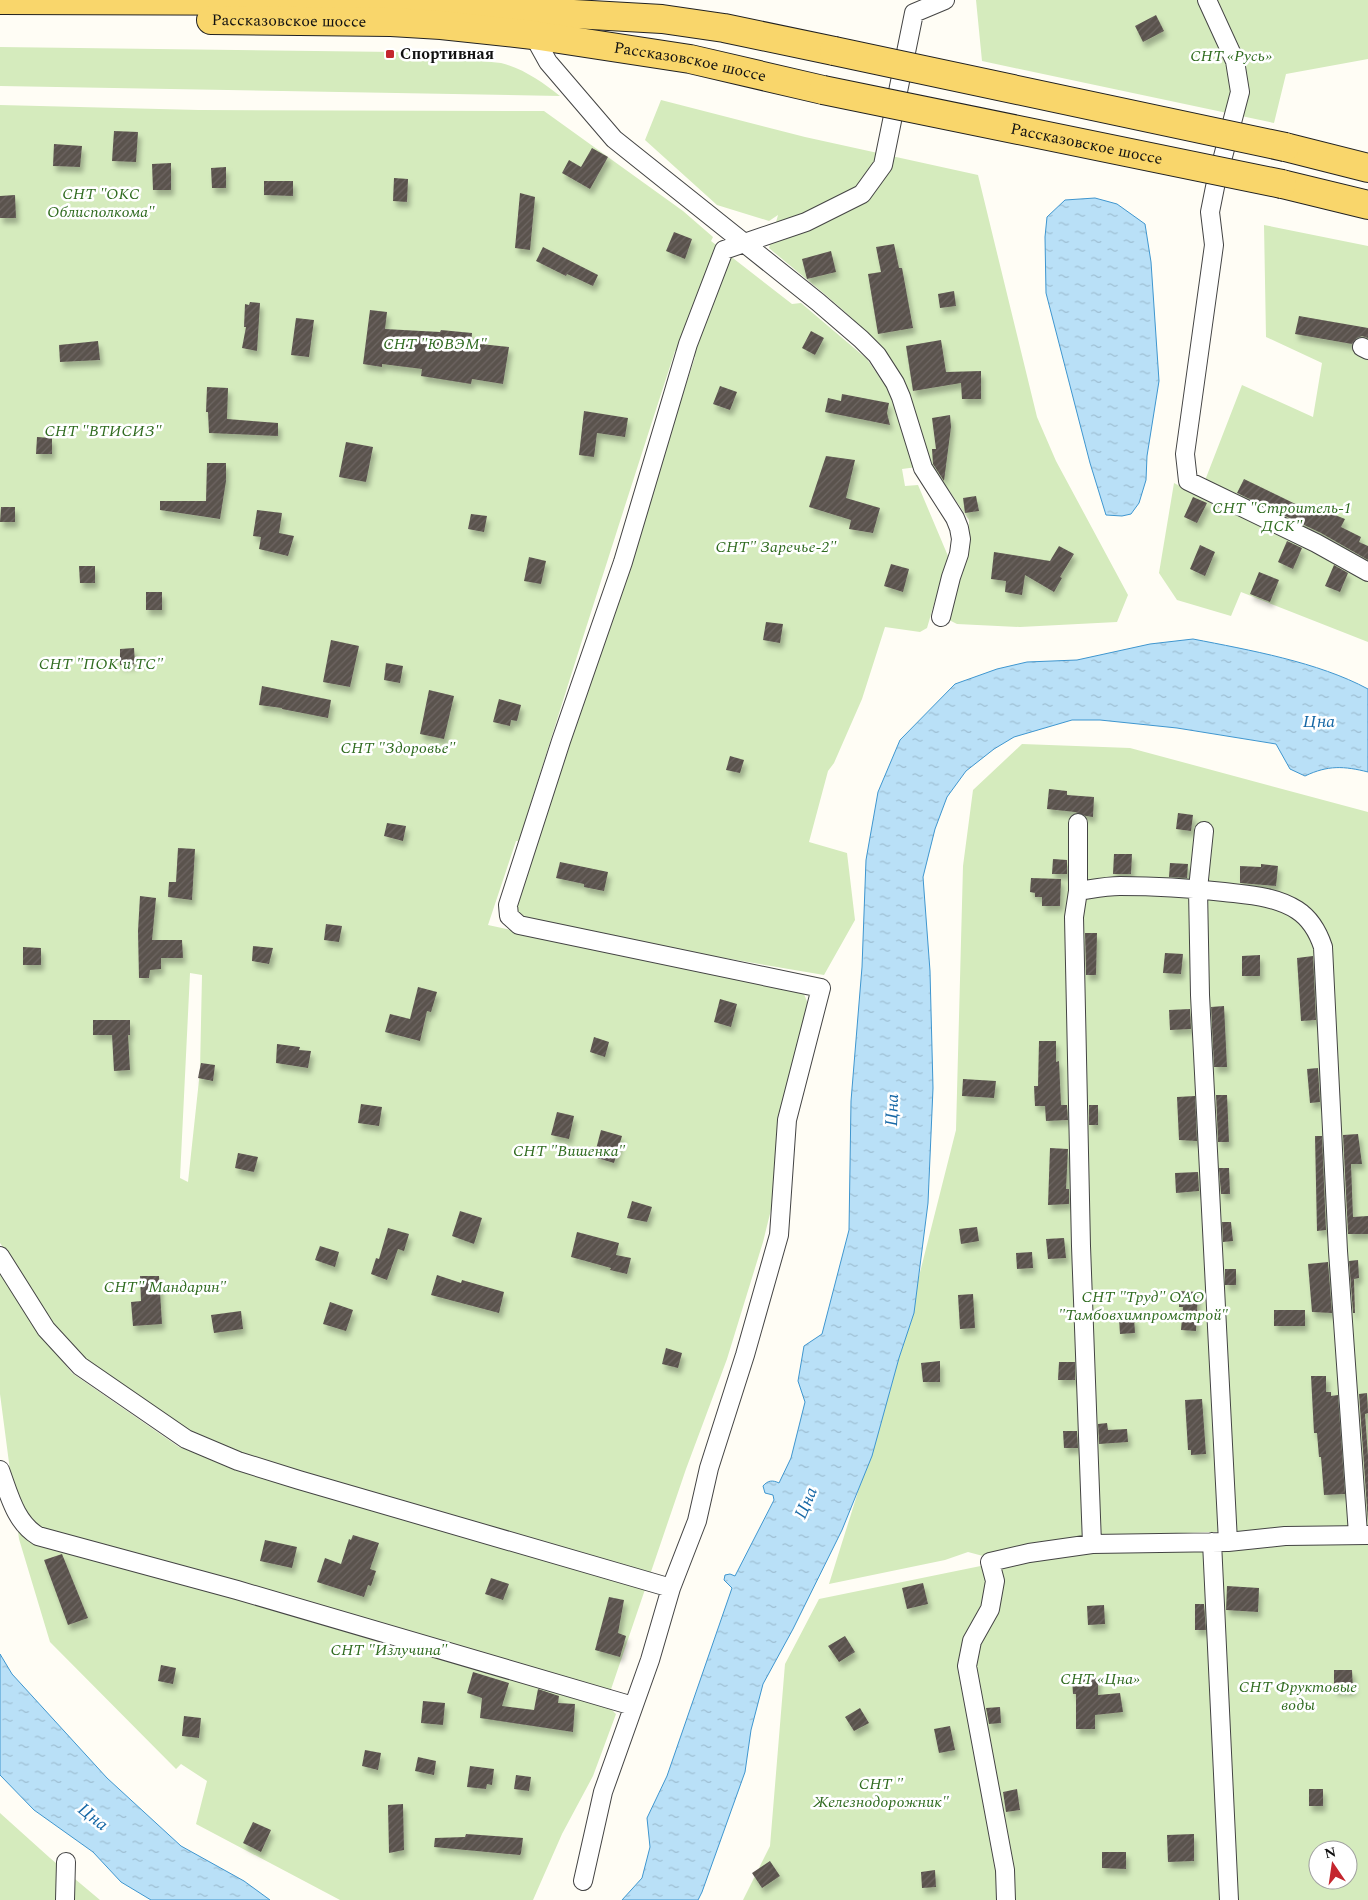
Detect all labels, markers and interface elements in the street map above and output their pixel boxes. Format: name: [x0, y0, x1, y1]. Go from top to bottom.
street label: Рассказовское шоссе: [211, 8, 366, 34]
street label: Рассказовское шоссе: [612, 36, 769, 88]
place label: Спортивная: [400, 42, 494, 66]
park label: СНТ «Русь»: [1190, 44, 1272, 68]
marker: Спортивная: [384, 48, 396, 60]
street label: Рассказовское шоссе: [1008, 117, 1165, 171]
park label: СНТ "ОКС Облисполкома": [47, 182, 155, 224]
park label: СНТ "ЮВЭМ": [383, 332, 488, 356]
park label: СНТ "ВТИСИЗ": [44, 419, 162, 443]
park label: СНТ "Строитель-1 ДСК": [1212, 496, 1352, 538]
park label: СНТ" Заречье-2": [715, 535, 837, 559]
park label: СНТ "ПОК и ТС": [39, 652, 164, 676]
water label: Цна: [1303, 708, 1335, 735]
park label: СНТ "Здоровье": [341, 736, 456, 760]
water label: Цна: [878, 1093, 906, 1127]
park label: СНТ "Вишенка": [513, 1139, 626, 1163]
park label: СНТ" Мандарин": [104, 1275, 227, 1299]
park label: СНТ "Труд" ОАО "Тамбовхимпромстрой": [1058, 1285, 1229, 1327]
water label: Цна: [787, 1483, 825, 1523]
park label: СНТ "Излучина": [330, 1638, 448, 1662]
park label: СНТ «Цна»: [1060, 1667, 1140, 1691]
park label: СНТ Фруктовые воды: [1239, 1675, 1357, 1717]
park label: СНТ " Железнодорожник": [812, 1772, 950, 1814]
water label: Цна: [72, 1796, 114, 1838]
north arrow: [1308, 1840, 1358, 1890]
text: N: [1322, 1841, 1338, 1864]

